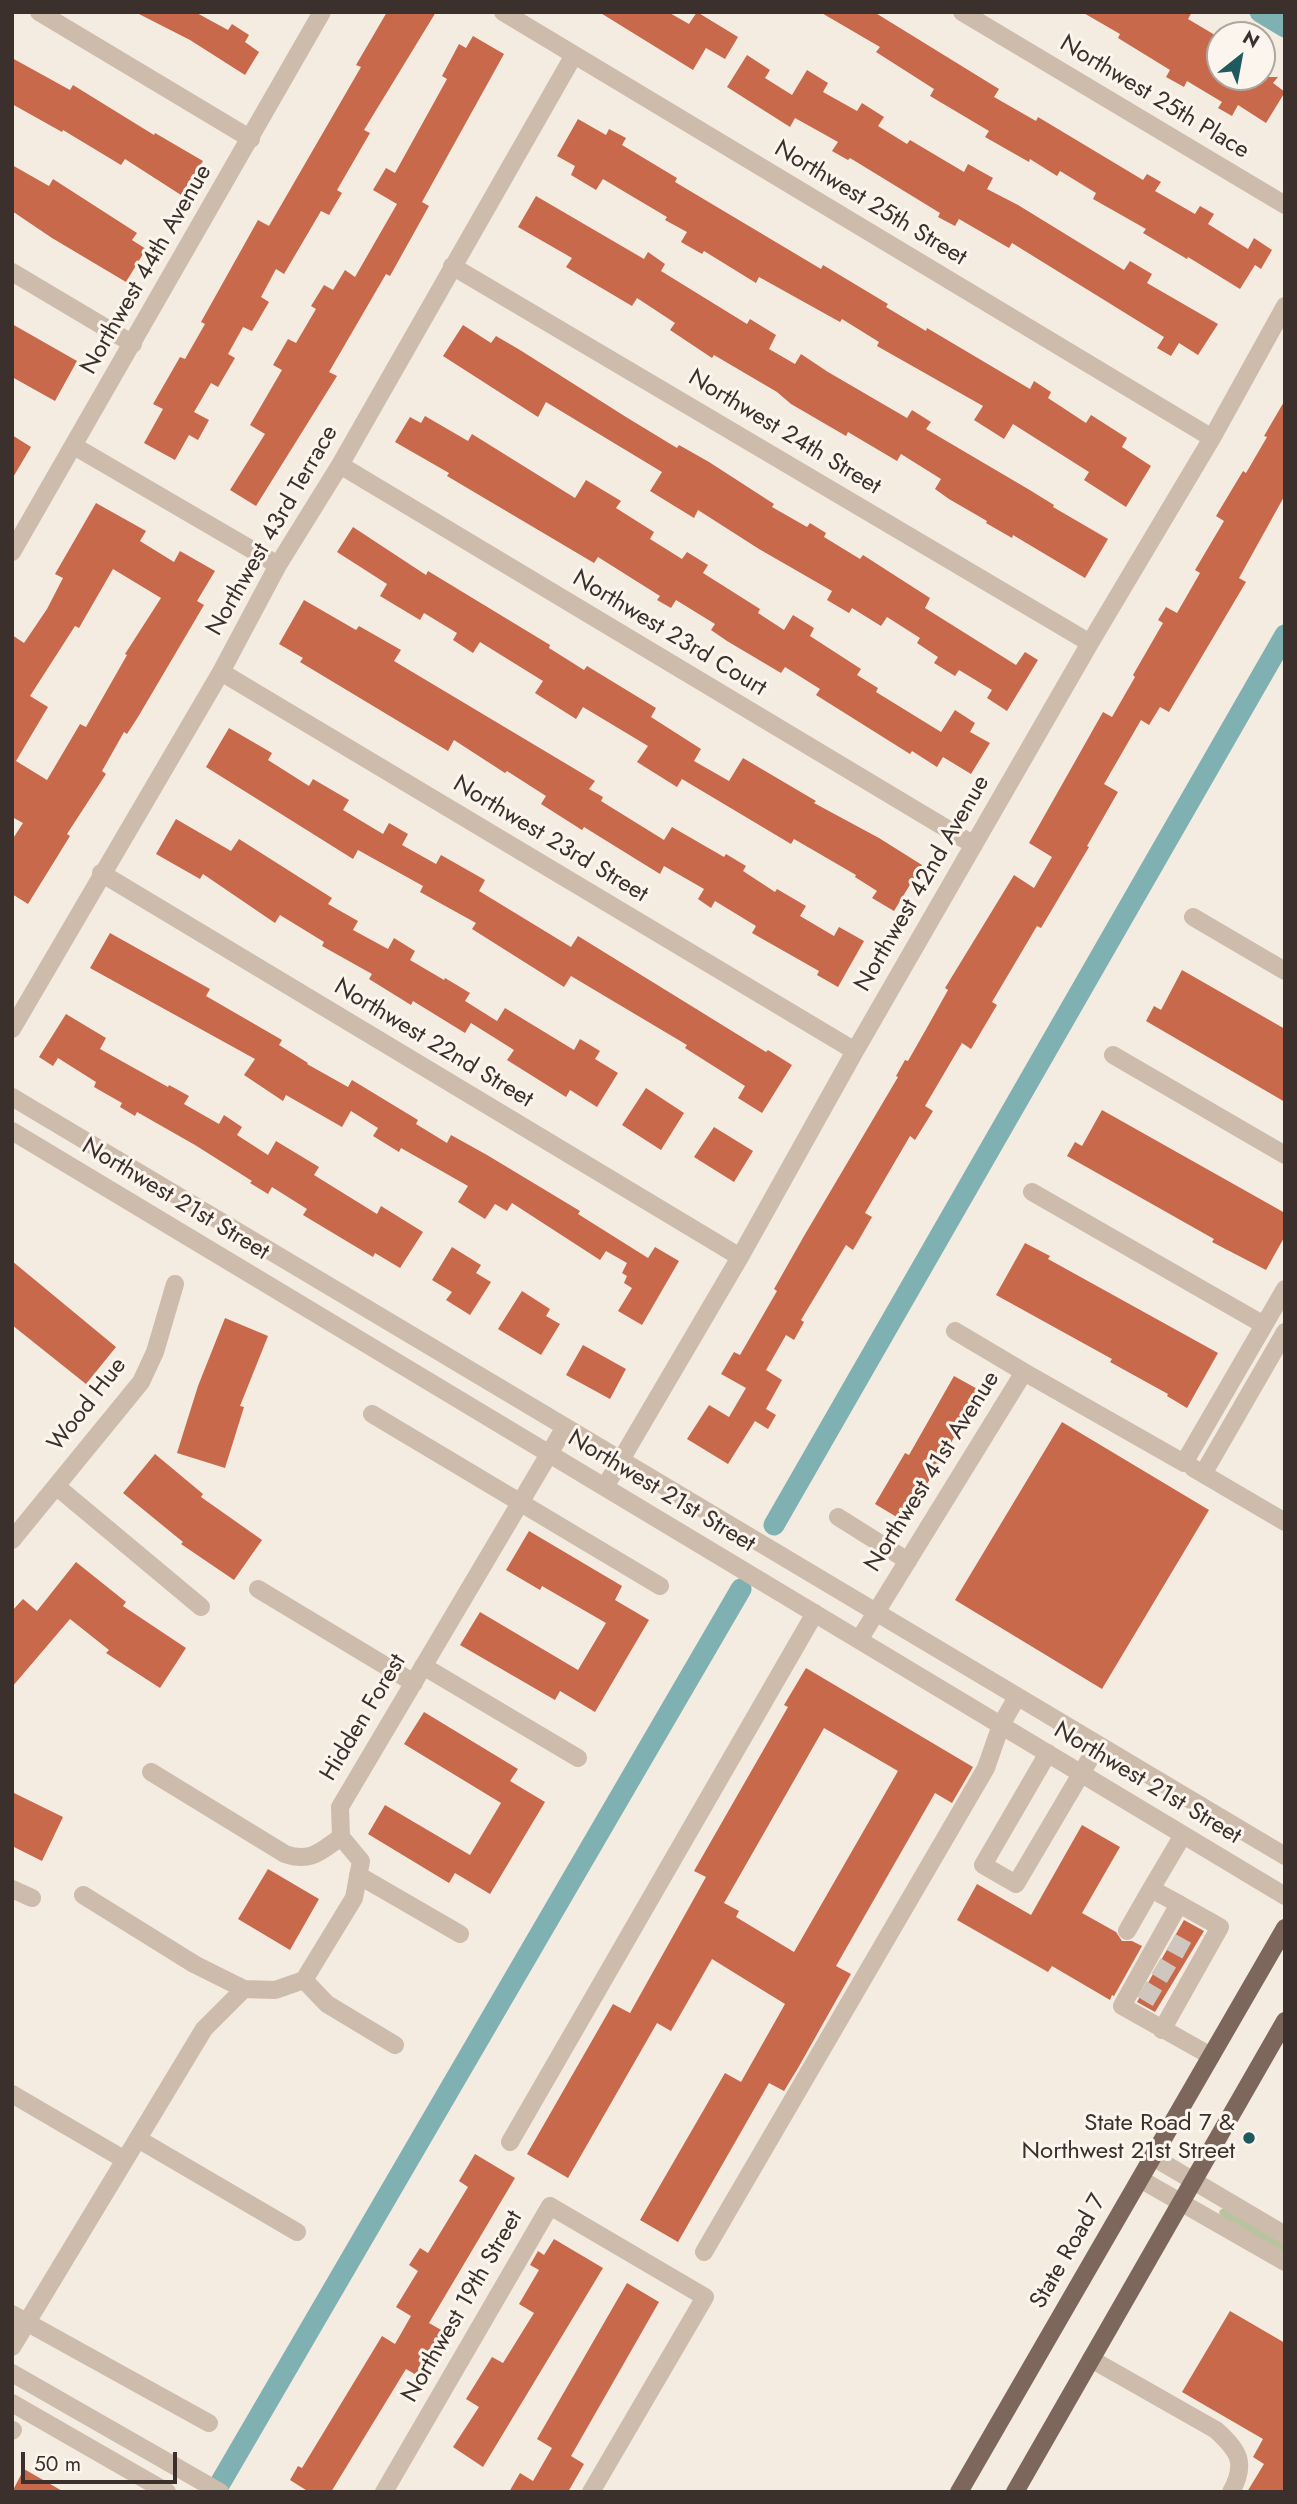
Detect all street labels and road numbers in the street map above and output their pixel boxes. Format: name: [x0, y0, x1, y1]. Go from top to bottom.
street label: Northwest 25th Place: [1054, 30, 1254, 166]
street label: Northwest 25th Street: [769, 135, 971, 273]
street label: Northwest 44th Avenue: [75, 160, 219, 380]
street label: Northwest 24th Street: [682, 364, 886, 502]
street label: Northwest 43rd Terrace: [201, 421, 345, 641]
street label: Northwest 23rd Court: [567, 565, 771, 703]
street label: Northwest 23rd Street: [447, 770, 653, 910]
street label: Northwest 42nd Avenue: [849, 771, 997, 997]
street label: Northwest 22nd Street: [328, 973, 538, 1115]
street label: Northwest 21st Street: [76, 1133, 274, 1267]
street label: Wood Hue: [42, 1352, 134, 1458]
street label: Northwest 41st Avenue: [859, 1366, 1007, 1578]
street label: Northwest 21st Street: [562, 1425, 760, 1559]
street label: Hidden Forest: [315, 1649, 413, 1787]
street label: Northwest 21st Street: [1048, 1717, 1246, 1851]
street label: State Road 7: [1025, 2190, 1113, 2314]
street label: Northwest 19th Street: [396, 2206, 530, 2408]

